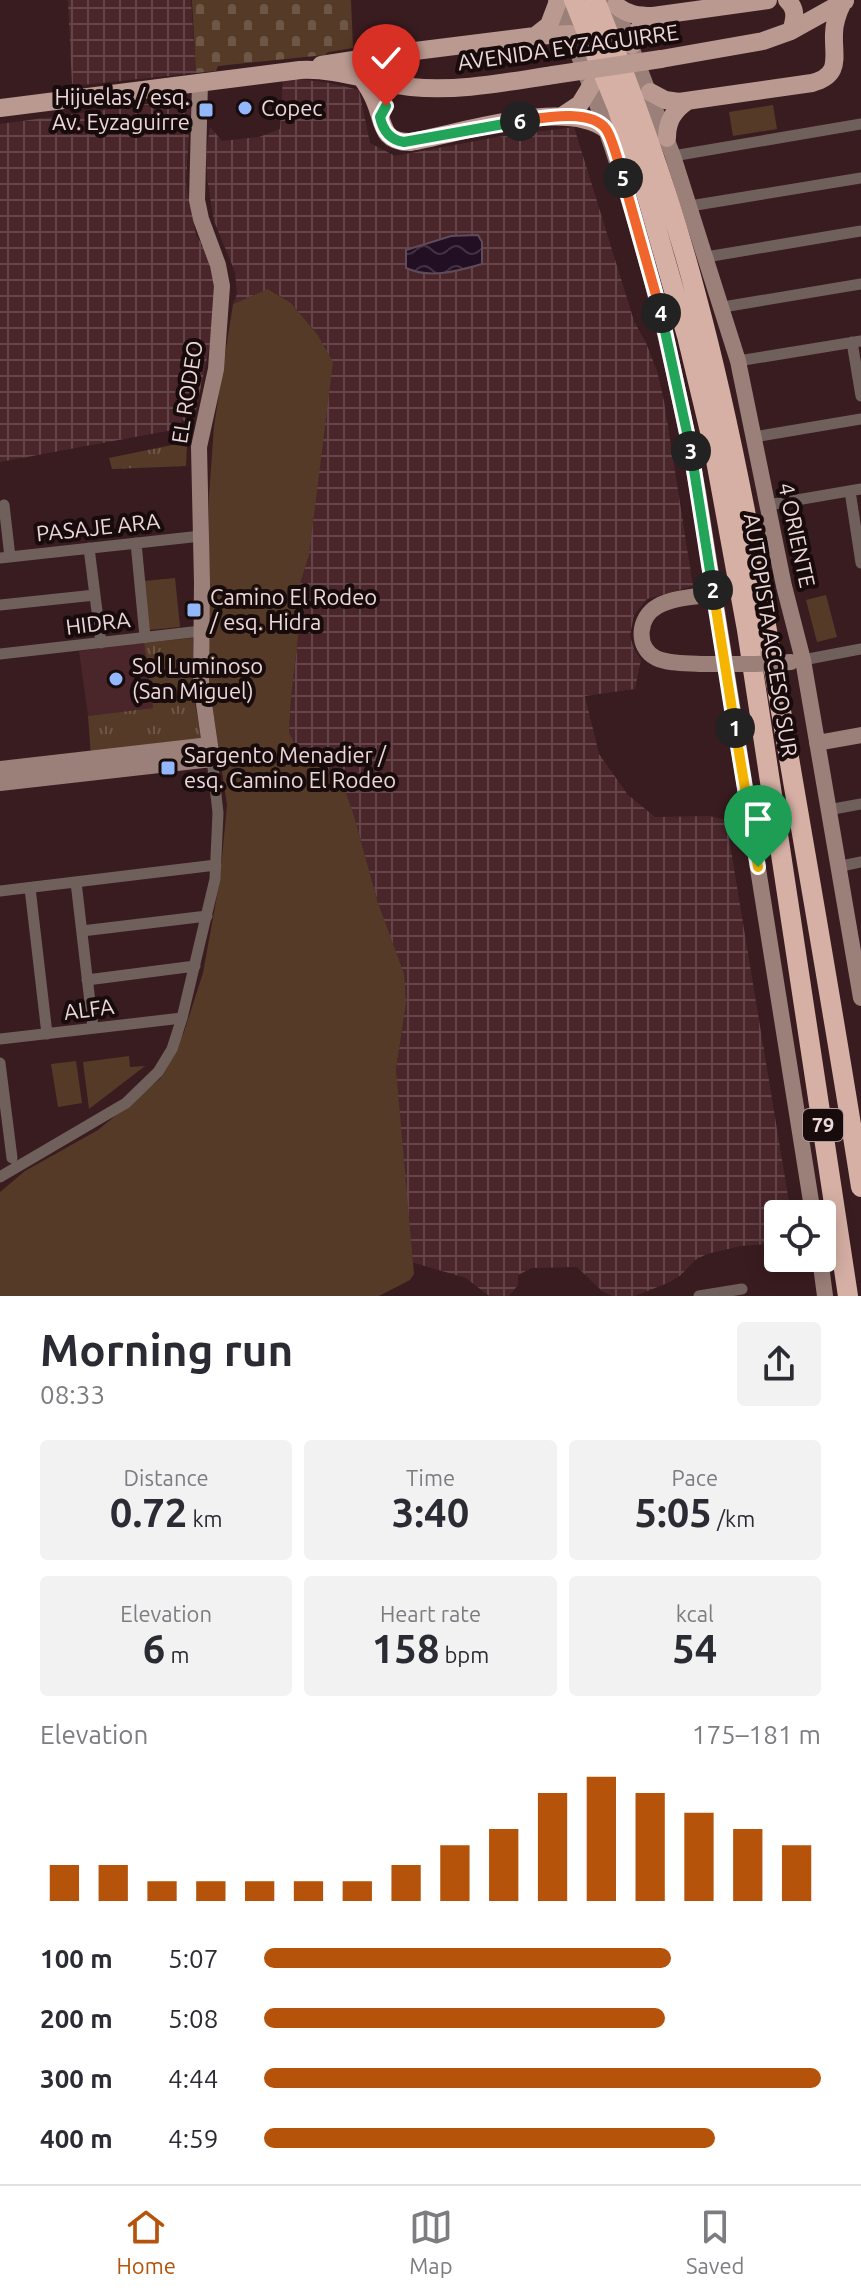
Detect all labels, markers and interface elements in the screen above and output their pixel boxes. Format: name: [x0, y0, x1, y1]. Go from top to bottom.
street label: AVENIDA EYZAGUIRRE: [456, 19, 680, 74]
pin: [352, 24, 420, 106]
icon: check: [364, 36, 408, 80]
place label: Hijuelas / esq. Av. Eyzaguirre: [52, 84, 190, 134]
place label: Copec: [261, 95, 323, 120]
marker: Copec: [236, 99, 254, 117]
marker: Hijuelas / esq. Av. Eyzaguirre: [197, 101, 215, 119]
pin: 6: [500, 101, 540, 141]
text: 6: [514, 108, 526, 133]
pin: 5: [603, 158, 643, 198]
text: 5: [617, 165, 629, 190]
pin: 4: [641, 293, 681, 333]
text: 4: [655, 300, 667, 325]
street label: EL RODEO: [166, 339, 207, 445]
pin: 3: [671, 431, 711, 471]
text: 3: [685, 438, 697, 463]
street label: 4 ORIENTE: [774, 480, 821, 590]
street label: PASAJE ARA: [35, 507, 162, 545]
street label: AUTOPISTA ACCESO SUR: [740, 512, 803, 759]
pin: 2: [693, 570, 733, 610]
text: 2: [707, 577, 719, 602]
place label: Camino El Rodeo / esq. Hidra: [209, 584, 377, 634]
marker: Camino El Rodeo / esq. Hidra: [185, 601, 203, 619]
street label: HIDRA: [64, 606, 132, 639]
place label: Sol Luminoso (San Miguel): [132, 653, 263, 704]
marker: Sol Luminoso (San Miguel): [107, 670, 125, 688]
pin: 1: [715, 708, 755, 748]
text: 1: [729, 715, 741, 740]
place label: Sargento Menadier / esq. Camino El Rodeo: [184, 742, 396, 792]
marker: Sargento Menadier / esq. Camino El Rodeo: [159, 759, 177, 777]
pin: [724, 785, 792, 867]
icon: arrive: [736, 797, 780, 841]
street label: ALFA: [62, 993, 116, 1024]
road number: 79: [803, 1109, 843, 1141]
map controls: [764, 1200, 836, 1272]
button: locate: [764, 1200, 836, 1272]
button: share: [737, 1322, 821, 1406]
text: Morning run: [40, 1325, 293, 1374]
text: 08:33: [40, 1380, 105, 1409]
text: Distance: [124, 1465, 209, 1490]
text: Time: [406, 1465, 455, 1490]
text: Pace: [672, 1465, 718, 1490]
text: 0.72: [110, 1490, 187, 1535]
text: 3:40: [392, 1490, 469, 1535]
text: 5:05: [634, 1490, 712, 1535]
text: km: [187, 1506, 223, 1531]
text: /km: [712, 1506, 755, 1531]
text: Elevation: [120, 1601, 212, 1626]
text: Heart rate: [380, 1601, 481, 1626]
text: kcal: [676, 1601, 714, 1626]
text: 6: [143, 1626, 165, 1671]
text: 158: [372, 1626, 439, 1671]
text: 54: [672, 1626, 717, 1671]
text: m: [165, 1642, 189, 1667]
text: bpm: [439, 1642, 489, 1667]
text: Elevation: [40, 1720, 148, 1749]
text: 175–181 m: [692, 1720, 821, 1749]
text: 100 m: [40, 1944, 113, 1973]
text: 5:07: [168, 1944, 218, 1973]
text: 200 m: [40, 2004, 113, 2033]
text: 5:08: [168, 2004, 218, 2033]
text: 300 m: [40, 2064, 113, 2093]
text: 4:44: [168, 2064, 218, 2093]
text: 400 m: [40, 2124, 113, 2153]
text: 4:59: [168, 2124, 218, 2153]
tab: Home: [117, 2205, 176, 2278]
tab: Map: [409, 2205, 453, 2278]
tab: Saved: [686, 2205, 744, 2278]

